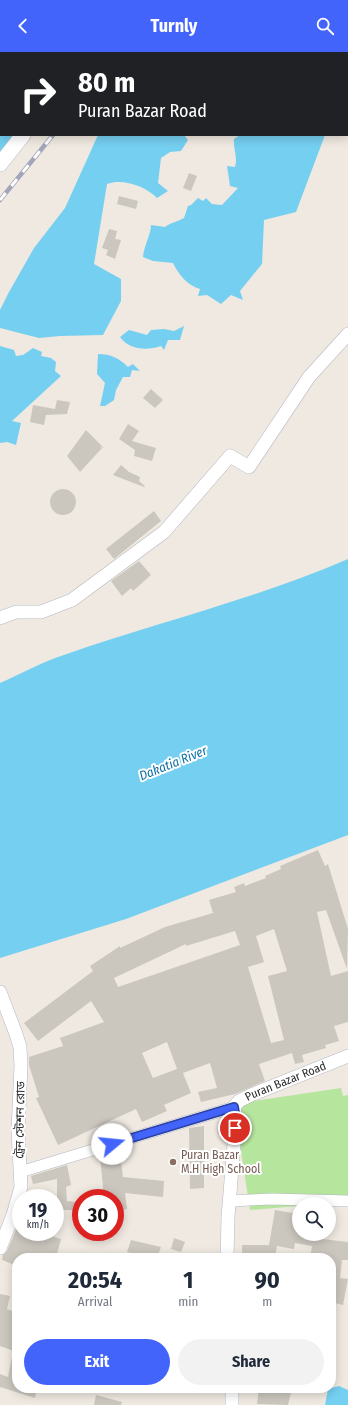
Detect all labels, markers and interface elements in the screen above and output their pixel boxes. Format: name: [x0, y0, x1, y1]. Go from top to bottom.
icon: back: [12, 15, 34, 37]
text: Turnly: [151, 15, 197, 37]
icon: search: [314, 15, 336, 37]
text: 80 m: [78, 66, 135, 99]
icon: right: [12, 68, 64, 120]
text: Puran Bazar Road: [78, 100, 207, 122]
water label: Dakatia River: [137, 742, 209, 783]
street label: Puran Bazar Road: [243, 1059, 328, 1104]
street label: ট্রেন স্টেশন রোড: [11, 1081, 28, 1159]
pin: [218, 1111, 252, 1145]
icon: arrive: [224, 1117, 246, 1139]
position arrow: [91, 1123, 133, 1165]
place label: Puran Bazar M.H High School: [181, 1148, 260, 1176]
marker: Puran Bazar M.H High School: [168, 1157, 178, 1167]
speed limit sign: 30: [72, 1189, 124, 1241]
map controls: [292, 1197, 336, 1241]
button: search: [292, 1197, 336, 1241]
text: 19: [29, 1198, 47, 1222]
text: km/h: [27, 1219, 49, 1231]
text: 20:54: [68, 1266, 122, 1294]
text: 1: [183, 1266, 193, 1294]
text: 90: [254, 1266, 280, 1294]
text: Arrival: [78, 1294, 112, 1309]
text: min: [178, 1294, 198, 1309]
text: m: [262, 1294, 272, 1309]
button: Exit: [24, 1339, 170, 1385]
button: Share: [178, 1339, 324, 1385]

